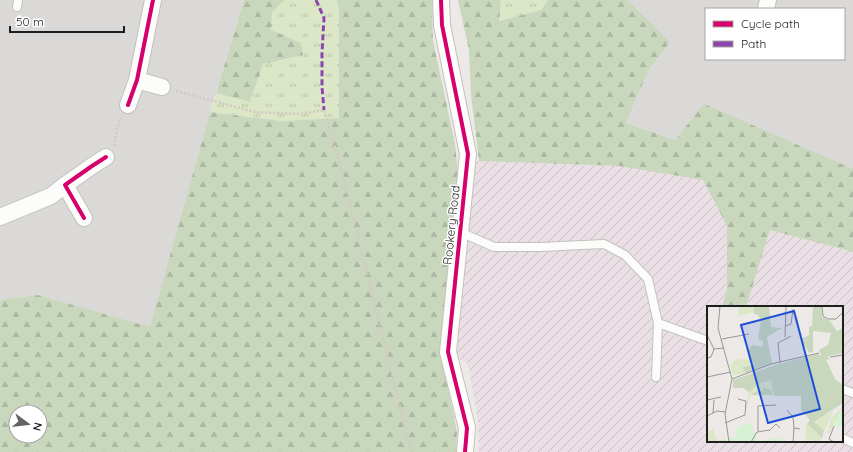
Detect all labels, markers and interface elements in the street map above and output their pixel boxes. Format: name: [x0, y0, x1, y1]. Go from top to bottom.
scale bar: [10, 8, 124, 34]
legend: [705, 8, 845, 60]
text: 50 m: [16, 14, 44, 29]
text: Cycle path: [741, 16, 800, 31]
text: Path: [741, 36, 766, 51]
street label: Rookery Road: [439, 184, 463, 266]
inset map: [707, 306, 843, 442]
north arrow: [8, 404, 48, 444]
text: N: [30, 421, 45, 432]

